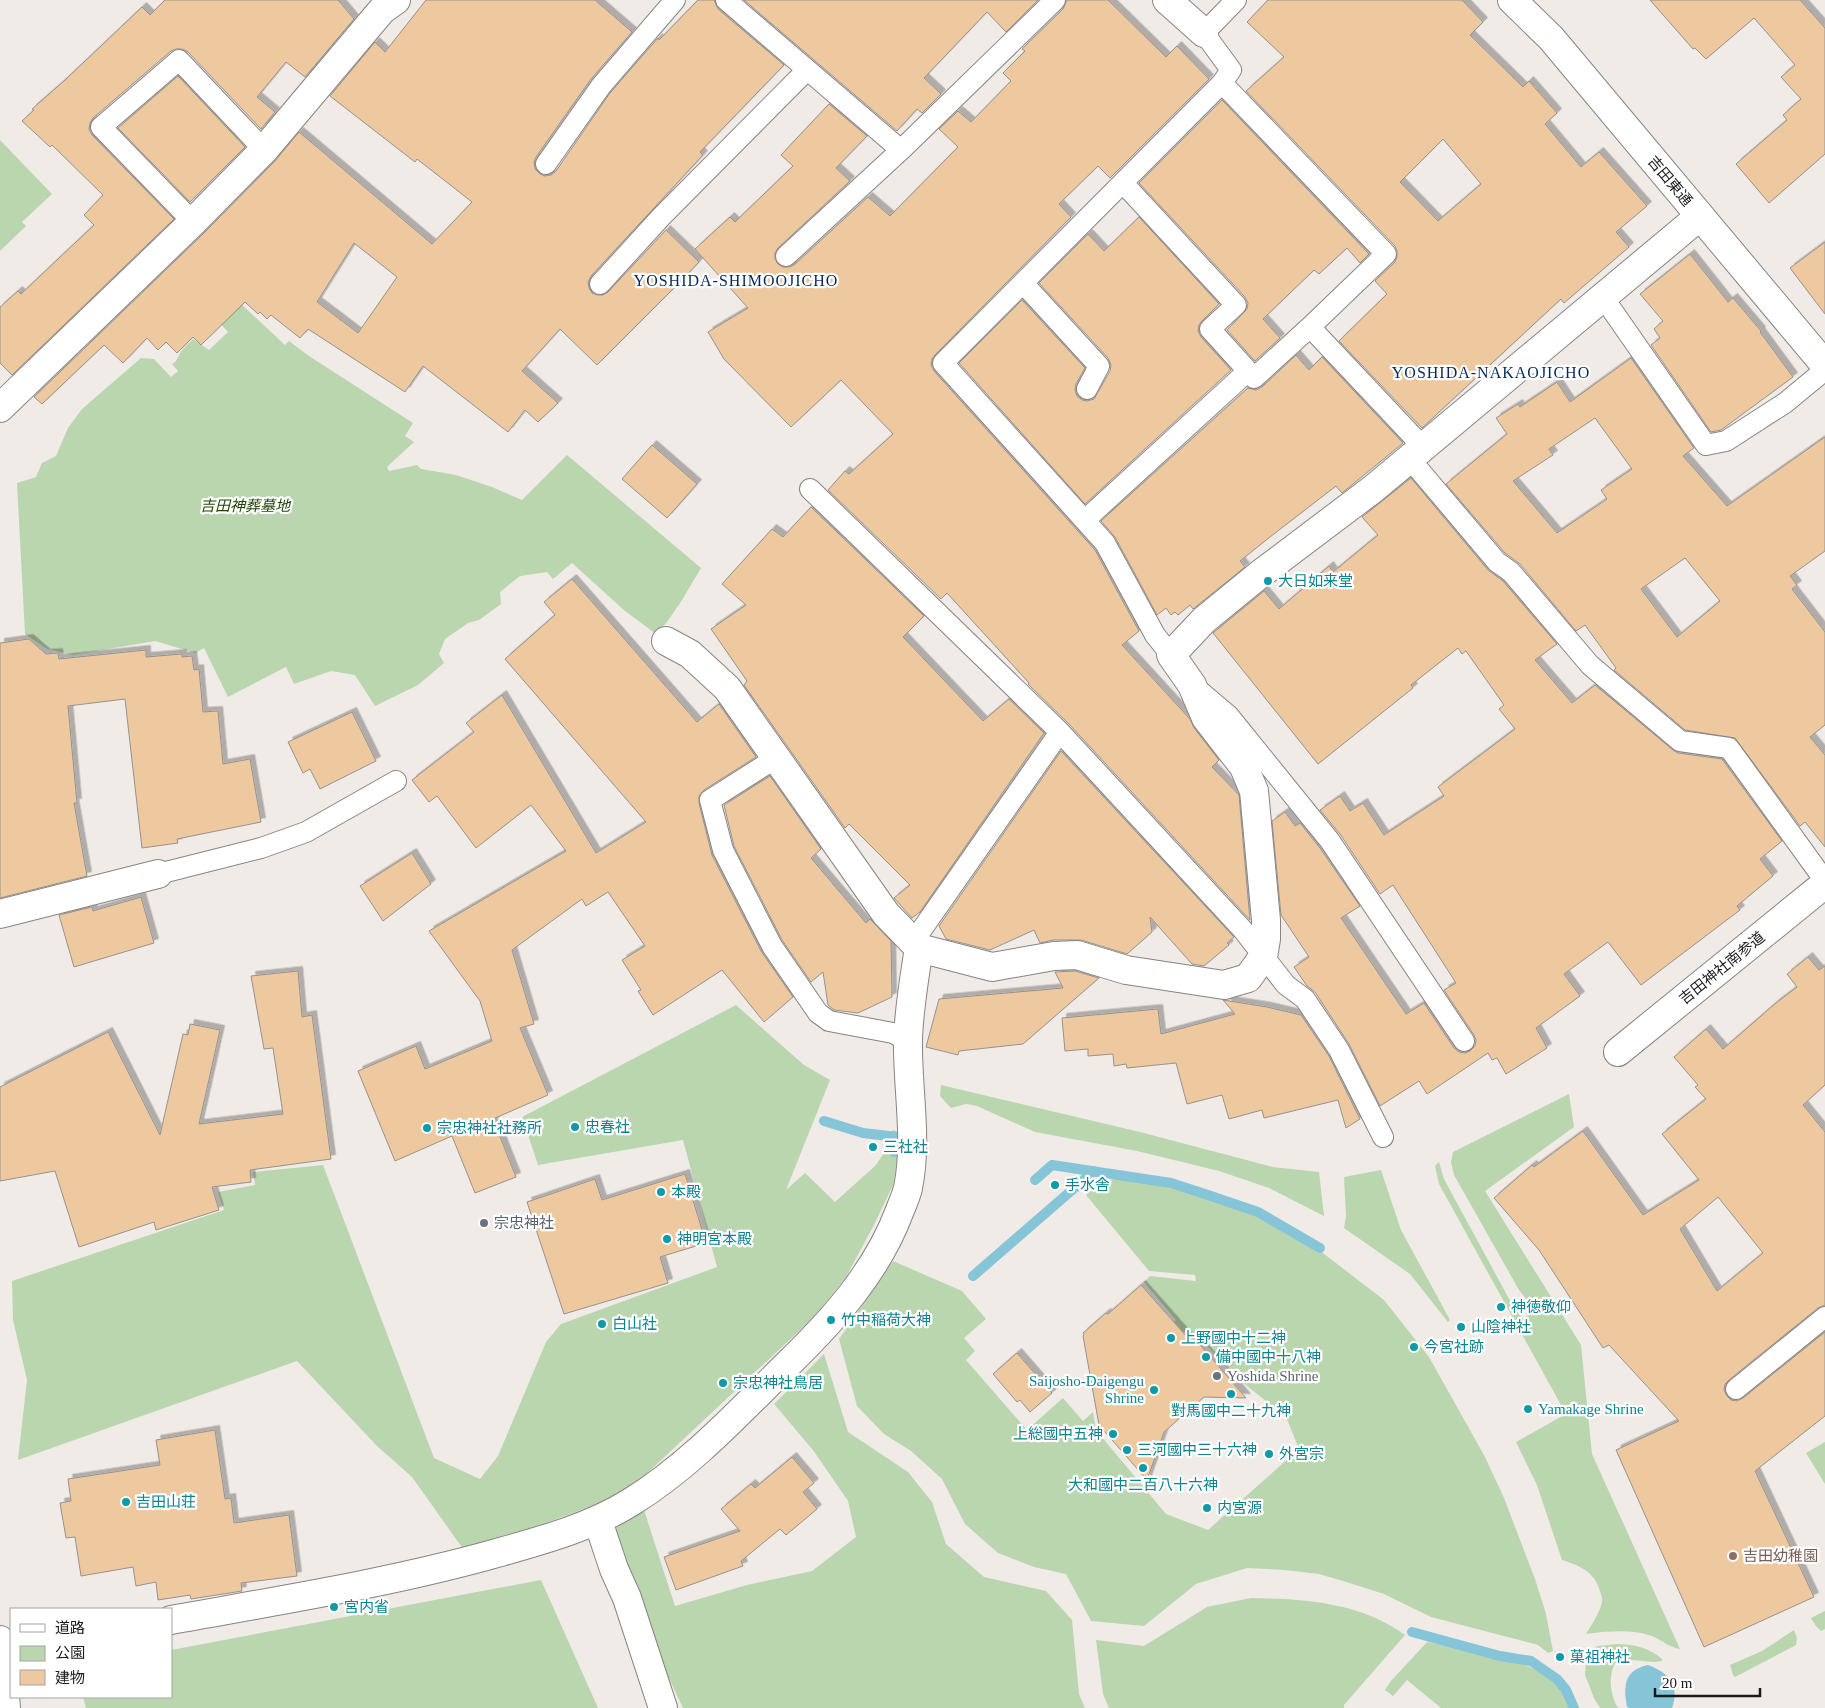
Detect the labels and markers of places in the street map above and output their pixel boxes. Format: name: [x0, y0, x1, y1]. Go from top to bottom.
place label: 大日如来堂: [1278, 573, 1353, 589]
marker: 大日如来堂: [1262, 575, 1274, 587]
place label: 忠春社: [585, 1119, 630, 1135]
place label: 宗忠神社社務所: [437, 1120, 542, 1136]
marker: 忠春社: [569, 1121, 581, 1133]
marker: 宗忠神社社務所: [421, 1122, 433, 1134]
place label: 三社社: [883, 1139, 928, 1155]
marker: 三社社: [867, 1141, 879, 1153]
place label: 手水舎: [1065, 1177, 1110, 1193]
marker: 手水舎: [1049, 1179, 1061, 1191]
place label: 本殿: [671, 1184, 701, 1200]
marker: 本殿: [655, 1186, 667, 1198]
place label: 宗忠神社: [494, 1215, 554, 1231]
marker: 宗忠神社: [478, 1217, 490, 1229]
place label: 神明宮本殿: [677, 1231, 752, 1247]
marker: 神明宮本殿: [661, 1233, 673, 1245]
place label: 神徳敬仰: [1511, 1299, 1571, 1315]
marker: 神徳敬仰: [1495, 1301, 1507, 1313]
place label: 竹中稲荷大神: [841, 1312, 931, 1328]
marker: 竹中稲荷大神: [825, 1314, 837, 1326]
place label: 白山社: [612, 1316, 657, 1332]
marker: 白山社: [596, 1318, 608, 1330]
place label: 山陰神社: [1471, 1319, 1531, 1335]
marker: 山陰神社: [1455, 1321, 1467, 1333]
place label: 上野國中十二神: [1181, 1330, 1286, 1346]
marker: 上野國中十二神: [1165, 1332, 1177, 1344]
place label: 今宮社跡: [1424, 1339, 1484, 1355]
marker: 今宮社跡: [1408, 1341, 1420, 1353]
place label: 備中國中十八神: [1216, 1349, 1321, 1365]
marker: 備中國中十八神: [1200, 1351, 1212, 1363]
place label: Yoshida Shrine: [1227, 1368, 1319, 1384]
marker: Yoshida Shrine: [1211, 1370, 1223, 1382]
place label: Saijosho-Daigengu Shrine: [1029, 1373, 1144, 1406]
place label: 宗忠神社鳥居: [733, 1375, 823, 1391]
marker: 宗忠神社鳥居: [717, 1377, 729, 1389]
marker: Saijosho-Daigengu Shrine: [1148, 1384, 1160, 1396]
marker: 對馬國中二十九神: [1225, 1388, 1237, 1400]
place label: Yamakage Shrine: [1538, 1401, 1644, 1417]
place label: 對馬國中二十九神: [1171, 1402, 1291, 1419]
marker: Yamakage Shrine: [1522, 1403, 1534, 1415]
place label: 上総國中五神: [1013, 1426, 1103, 1442]
marker: 上総國中五神: [1107, 1428, 1119, 1440]
place label: 三河國中三十六神: [1137, 1442, 1257, 1458]
marker: 三河國中三十六神: [1121, 1444, 1133, 1456]
place label: 外宮宗: [1279, 1446, 1324, 1462]
marker: 外宮宗: [1263, 1448, 1275, 1460]
marker: 大和國中二百八十六神: [1137, 1462, 1149, 1474]
place label: 大和國中二百八十六神: [1068, 1477, 1218, 1493]
place label: 吉田山荘: [136, 1494, 196, 1510]
marker: 吉田山荘: [120, 1496, 132, 1508]
place label: 内宮源: [1217, 1500, 1262, 1516]
marker: 内宮源: [1201, 1502, 1213, 1514]
place label: 吉田幼稚園: [1743, 1548, 1818, 1564]
marker: 吉田幼稚園: [1727, 1550, 1739, 1562]
place label: 宮内省: [344, 1599, 389, 1615]
marker: 宮内省: [328, 1601, 340, 1613]
place label: 菓祖神社: [1570, 1649, 1630, 1665]
marker: 菓祖神社: [1554, 1651, 1566, 1663]

